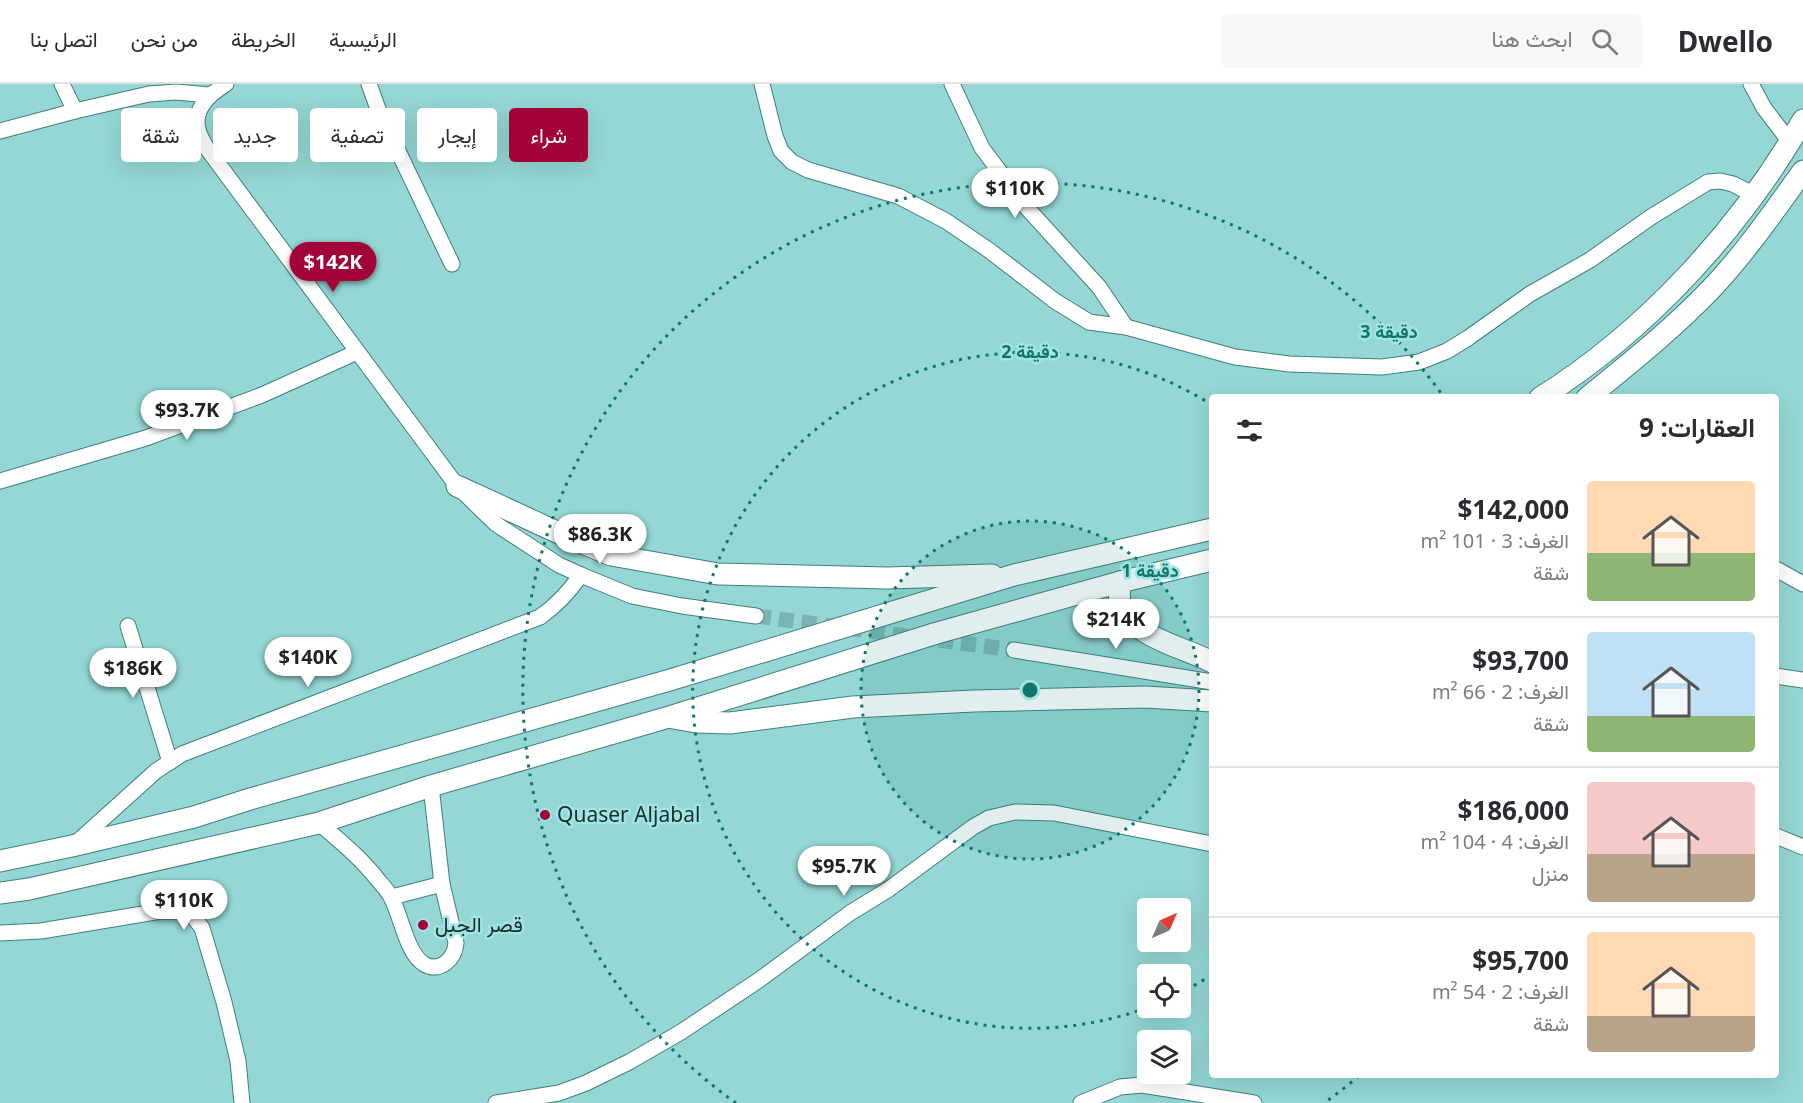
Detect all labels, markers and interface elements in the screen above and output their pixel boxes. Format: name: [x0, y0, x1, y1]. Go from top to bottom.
search box: [1222, 14, 1642, 68]
text: Dwello: [1678, 22, 1773, 60]
text: ابحث هنا: [1491, 23, 1573, 53]
text: اتصل بنا: [30, 25, 98, 53]
text: من نحن: [131, 25, 198, 53]
text: الخريطة: [231, 25, 296, 53]
text: الرئيسية: [329, 25, 397, 53]
icon: search: [1588, 25, 1621, 58]
chip: شقة: [121, 108, 201, 162]
chip: جديد: [213, 108, 298, 162]
chip: تصفية: [310, 108, 405, 162]
chip: إيجار: [417, 108, 497, 162]
chip: شراء: [509, 108, 588, 162]
pin: $110K: [973, 168, 1057, 219]
text: $110K: [985, 174, 1045, 201]
pin: $142K: [291, 242, 375, 293]
text: $142K: [303, 248, 363, 275]
text: 3 دقيقة: [1360, 319, 1418, 343]
text: 2 دقيقة: [1001, 339, 1059, 363]
pin: $93.7K: [138, 390, 236, 441]
text: $93.7K: [155, 396, 219, 423]
text: العقارات: 9: [1639, 409, 1755, 445]
icon: filters: [1233, 414, 1266, 447]
text: $142,000: [1457, 491, 1569, 527]
icon: home: [1635, 505, 1707, 577]
pin: $86.3K: [551, 514, 649, 565]
text: $86.3K: [568, 520, 632, 547]
text: الغرف: 3 · 101 m²: [1420, 527, 1569, 554]
text: 1 دقيقة: [1121, 558, 1179, 582]
text: شقة: [1533, 559, 1569, 586]
pin: $214K: [1074, 599, 1158, 650]
text: $214K: [1086, 605, 1146, 632]
pin: $140K: [266, 637, 350, 688]
text: $93,700: [1472, 642, 1569, 678]
text: $140K: [278, 643, 338, 670]
pin: $186K: [91, 648, 175, 699]
text: $186K: [103, 654, 163, 681]
icon: home: [1635, 656, 1707, 728]
text: الغرف: 2 · 66 m²: [1432, 678, 1569, 705]
centre of rings: [1020, 680, 1040, 700]
text: شقة: [1533, 710, 1569, 737]
text: $186,000: [1457, 792, 1569, 828]
place label: Quaser Aljabal: [557, 800, 700, 828]
icon: home: [1635, 806, 1707, 878]
marker: Quaser Aljabal: [538, 808, 552, 822]
text: الغرف: 4 · 104 m²: [1420, 828, 1569, 855]
pin: $95.7K: [795, 846, 893, 897]
text: $95.7K: [812, 852, 876, 879]
text: منزل: [1532, 860, 1569, 887]
pin: $110K: [142, 880, 226, 931]
text: $110K: [154, 886, 214, 913]
north arrow: [1137, 898, 1191, 952]
map controls: [1137, 898, 1191, 1084]
place label: قصر الجبل: [435, 910, 523, 938]
marker: قصر الجبل: [416, 918, 430, 932]
text: $95,700: [1472, 942, 1569, 978]
icon: home: [1635, 956, 1707, 1028]
button: locate: [1137, 964, 1191, 1018]
text: الغرف: 2 · 54 m²: [1432, 978, 1569, 1005]
text: شقة: [1533, 1010, 1569, 1037]
button: layers: [1137, 1030, 1191, 1084]

